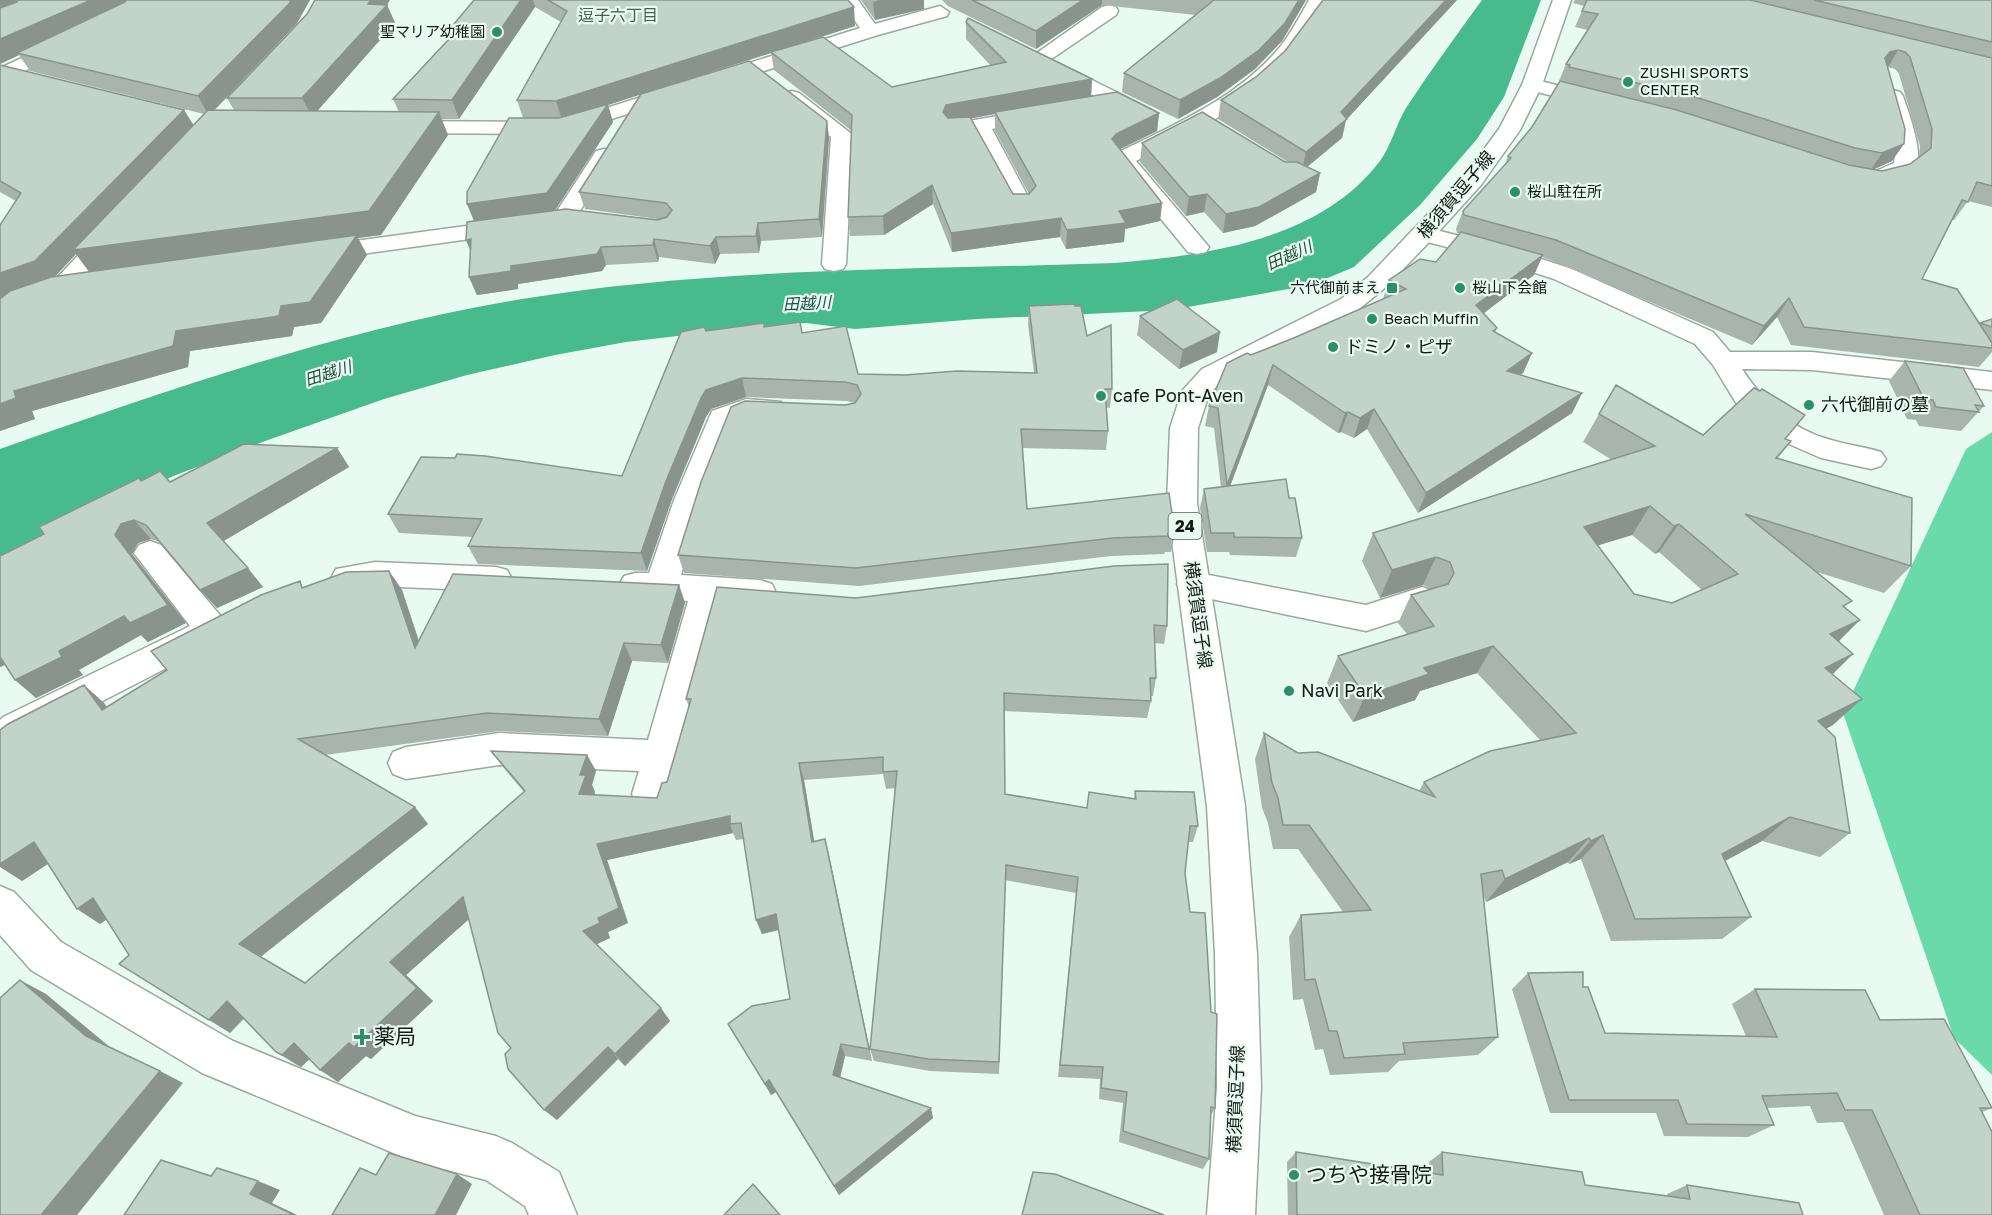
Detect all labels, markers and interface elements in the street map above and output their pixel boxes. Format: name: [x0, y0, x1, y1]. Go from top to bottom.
district label: 逗子六丁目: [578, 5, 658, 25]
place label: 聖マリア幼稚園: [380, 22, 485, 40]
marker: 聖マリア幼稚園: [490, 25, 504, 39]
place label: ZUSHI SPORTS CENTER: [1640, 63, 1749, 98]
marker: ZUSHI SPORTS CENTER: [1621, 75, 1635, 89]
street label: 横須賀逗子線: [1412, 146, 1498, 243]
place label: 桜山駐在所: [1527, 182, 1602, 200]
marker: 桜山駐在所: [1508, 185, 1522, 199]
water label: 田越川: [1263, 235, 1317, 274]
place label: 六代御前まえ: [1290, 278, 1380, 296]
place label: 桜山下会館: [1472, 278, 1547, 296]
marker: 六代御前まえ: [1385, 281, 1399, 295]
marker: 桜山下会館: [1453, 281, 1467, 295]
water label: 田越川: [783, 292, 833, 314]
place label: Beach Muffin: [1384, 309, 1479, 327]
marker: Beach Muffin: [1365, 312, 1379, 326]
place label: ドミノ・ピザ: [1345, 335, 1453, 357]
marker: ドミノ・ピザ: [1326, 340, 1340, 354]
water label: 田越川: [302, 355, 356, 390]
place label: cafe Pont-Aven: [1113, 384, 1244, 406]
marker: cafe Pont-Aven: [1094, 389, 1108, 403]
place label: 六代御前の墓: [1821, 393, 1929, 415]
marker: 六代御前の墓: [1802, 398, 1816, 412]
road number: 24: [1168, 513, 1202, 539]
street label: 横須賀逗子線: [1181, 560, 1217, 670]
place label: Navi Park: [1301, 679, 1383, 701]
marker: Navi Park: [1282, 684, 1296, 698]
place label: 薬局: [374, 1023, 416, 1049]
marker: 薬局: [355, 1030, 369, 1044]
street label: 横須賀逗子線: [1222, 1045, 1248, 1153]
place label: つちや接骨院: [1306, 1161, 1432, 1187]
marker: つちや接骨院: [1287, 1168, 1301, 1182]

